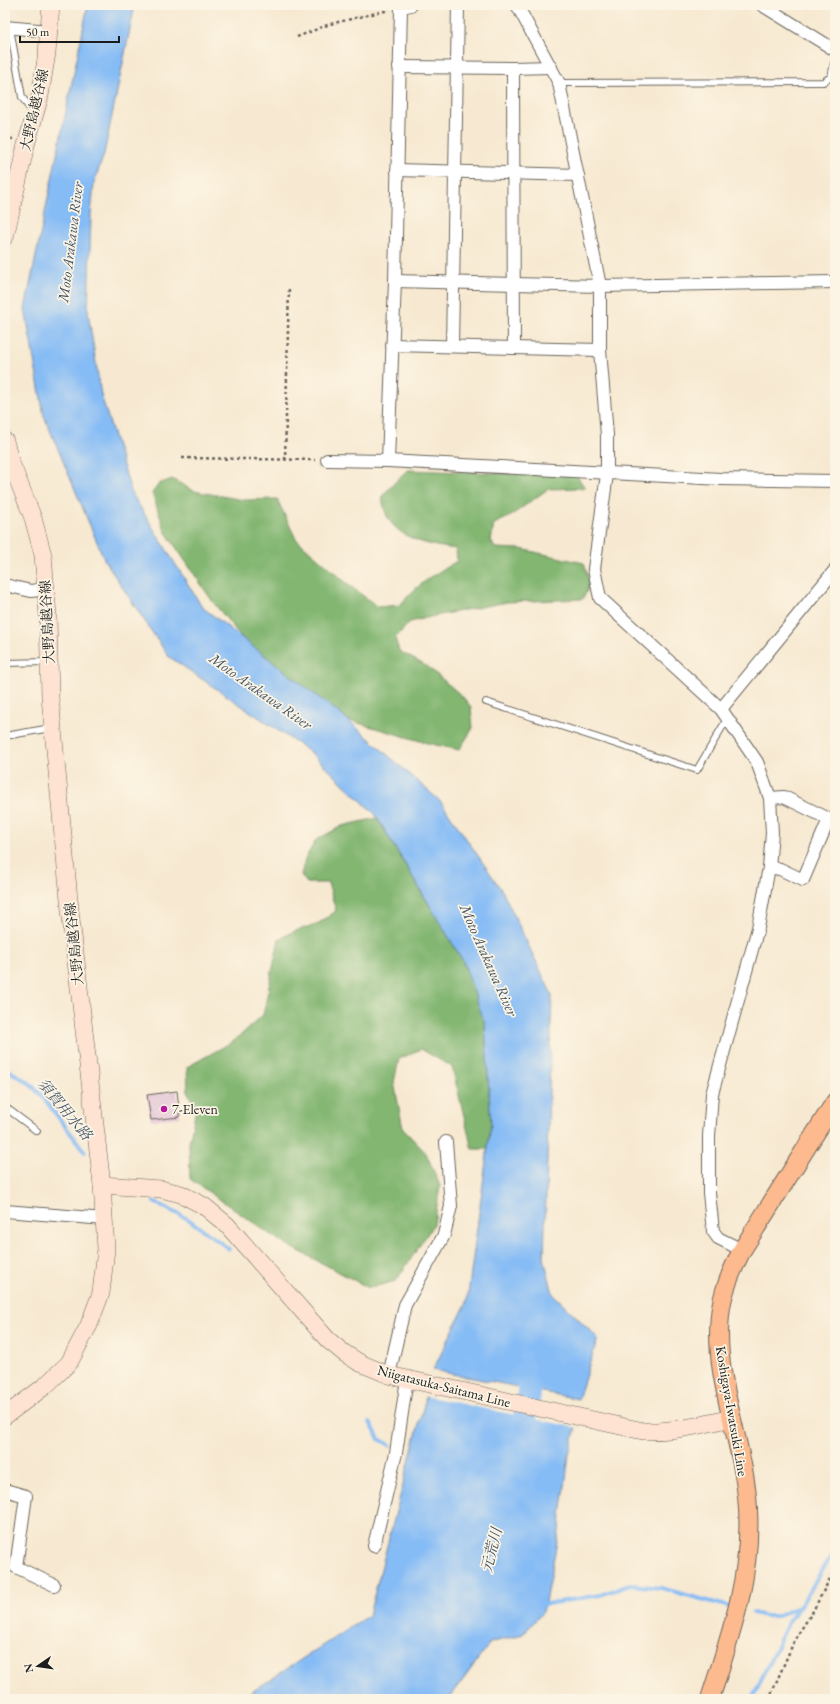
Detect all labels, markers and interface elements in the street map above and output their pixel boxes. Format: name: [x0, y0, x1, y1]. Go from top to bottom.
scale bar: [20, 18, 119, 44]
text: 50 m: [26, 24, 50, 40]
street label: 大野島越谷線: [16, 67, 52, 153]
water label: Moto Arakawa River: [53, 180, 87, 304]
street label: 大野島越谷線: [36, 580, 58, 664]
water label: Moto Arakawa River: [205, 648, 317, 734]
water label: Moto Arakawa River: [455, 900, 523, 1020]
street label: 大野島越谷線: [61, 901, 87, 987]
water label: 須賀用水路: [34, 1074, 97, 1145]
place label: 7-Eleven: [172, 1100, 219, 1118]
marker: 7-Eleven: [159, 1104, 169, 1114]
street label: Koshigaya-Iwatsuki Line: [712, 1345, 752, 1478]
street label: Niigatasuka-Saitama Line: [375, 1361, 513, 1411]
water label: 元荒川: [476, 1524, 506, 1574]
north arrow: [18, 1646, 58, 1686]
text: N: [20, 1662, 36, 1674]

